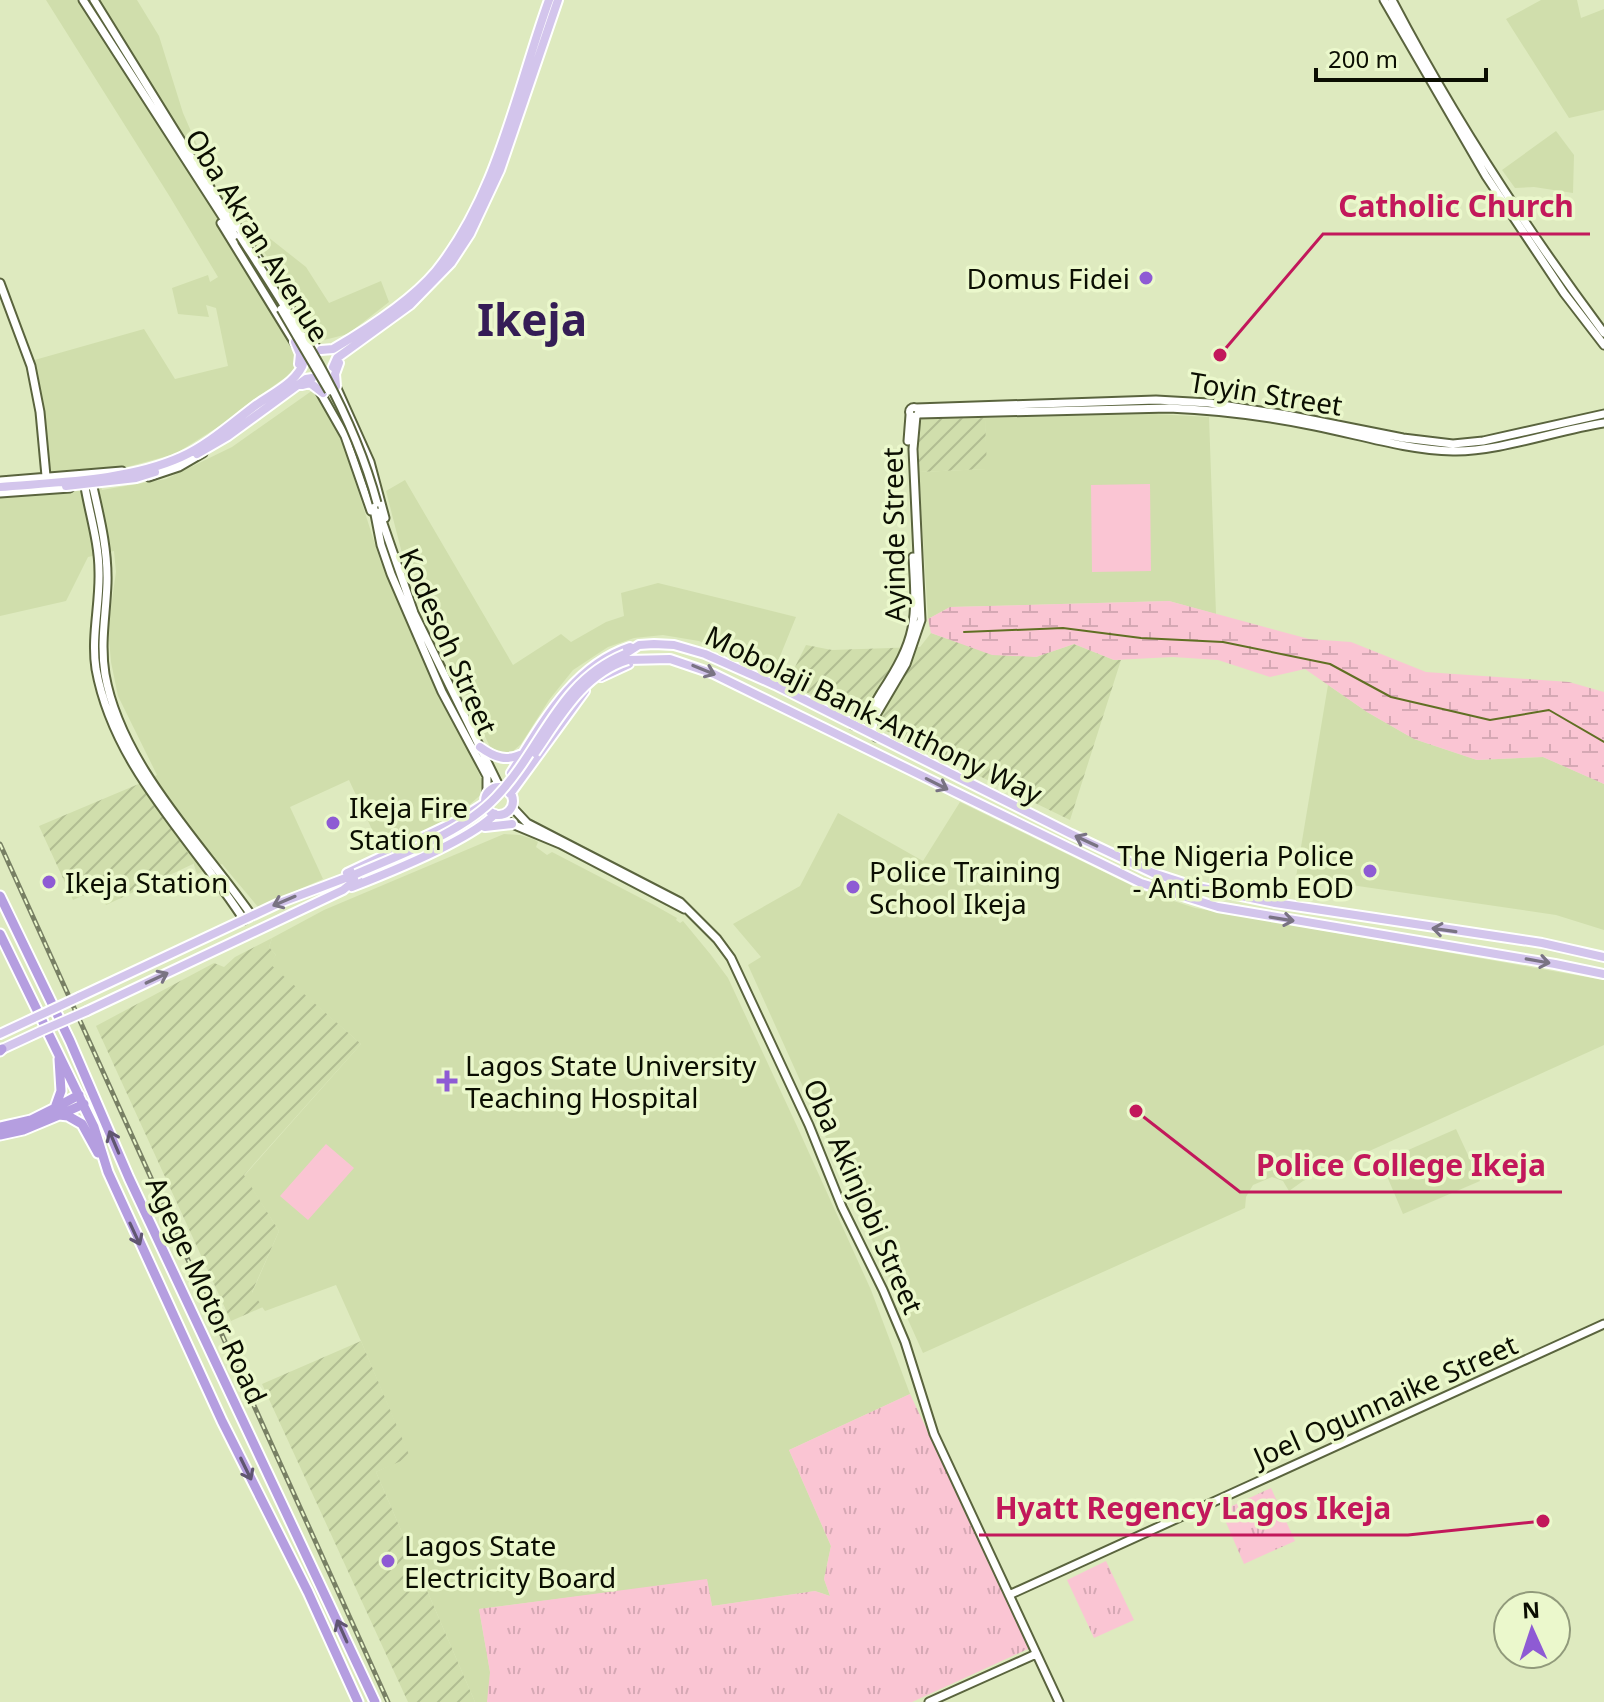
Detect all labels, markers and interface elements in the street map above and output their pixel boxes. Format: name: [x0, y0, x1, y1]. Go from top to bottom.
scale bar: [1316, 32, 1486, 82]
text: 200 m: [1328, 42, 1398, 75]
street label: Oba Akran Avenue: [177, 121, 339, 349]
callout: Catholic Church: [1323, 180, 1590, 234]
text: Catholic Church: [1338, 185, 1574, 226]
place label: Domus Fidei: [966, 259, 1130, 297]
marker: Domus Fidei: [1137, 269, 1155, 287]
district label: Ikeja: [477, 289, 587, 349]
street label: Toyin Street: [1187, 362, 1345, 424]
street label: Ayinde Street: [872, 447, 914, 623]
street label: Kodesoh Street: [391, 542, 507, 740]
street label: Mobolaji Bank-Anthony Way: [699, 616, 1049, 813]
one-way arrow: [691, 664, 716, 678]
one-way arrow: [925, 777, 949, 792]
place label: Ikeja Fire Station: [349, 788, 468, 858]
marker: Ikeja Fire Station: [324, 814, 342, 832]
one-way arrow: [1074, 833, 1098, 848]
place label: The Nigeria Police - Anti-Bomb EOD: [1117, 836, 1354, 906]
place label: Police Training School Ikeja: [869, 852, 1061, 922]
marker: The Nigeria Police - Anti-Bomb EOD: [1361, 862, 1379, 880]
place label: Ikeja Station: [65, 863, 228, 901]
marker: Ikeja Station: [40, 873, 58, 891]
marker: Police Training School Ikeja: [844, 878, 862, 896]
one-way arrow: [272, 895, 297, 910]
one-way arrow: [1269, 912, 1294, 927]
one-way arrow: [1432, 922, 1458, 937]
one-way arrow: [1525, 954, 1551, 969]
one-way arrow: [145, 969, 169, 984]
place label: Lagos State University Teaching Hospital: [465, 1046, 757, 1116]
marker: Lagos State University Teaching Hospital: [436, 1070, 458, 1092]
street label: Oba Akinjobi Street: [795, 1072, 933, 1320]
one-way arrow: [106, 1130, 121, 1155]
callout: Police College Ikeja: [1240, 1138, 1562, 1192]
text: Police College Ikeja: [1256, 1144, 1546, 1185]
street label: Agege Motor Road: [138, 1170, 276, 1410]
one-way arrow: [129, 1221, 144, 1246]
street label: Joel Ogunnaike Street: [1244, 1325, 1523, 1477]
one-way arrow: [239, 1457, 254, 1481]
callout: Hyatt Regency Lagos Ikeja: [979, 1481, 1408, 1535]
text: Hyatt Regency Lagos Ikeja: [995, 1487, 1391, 1528]
place label: Lagos State Electricity Board: [404, 1526, 616, 1596]
marker: Lagos State Electricity Board: [379, 1552, 397, 1570]
north arrow: [1492, 1590, 1572, 1670]
text: N: [1521, 1594, 1541, 1624]
one-way arrow: [334, 1620, 349, 1644]

